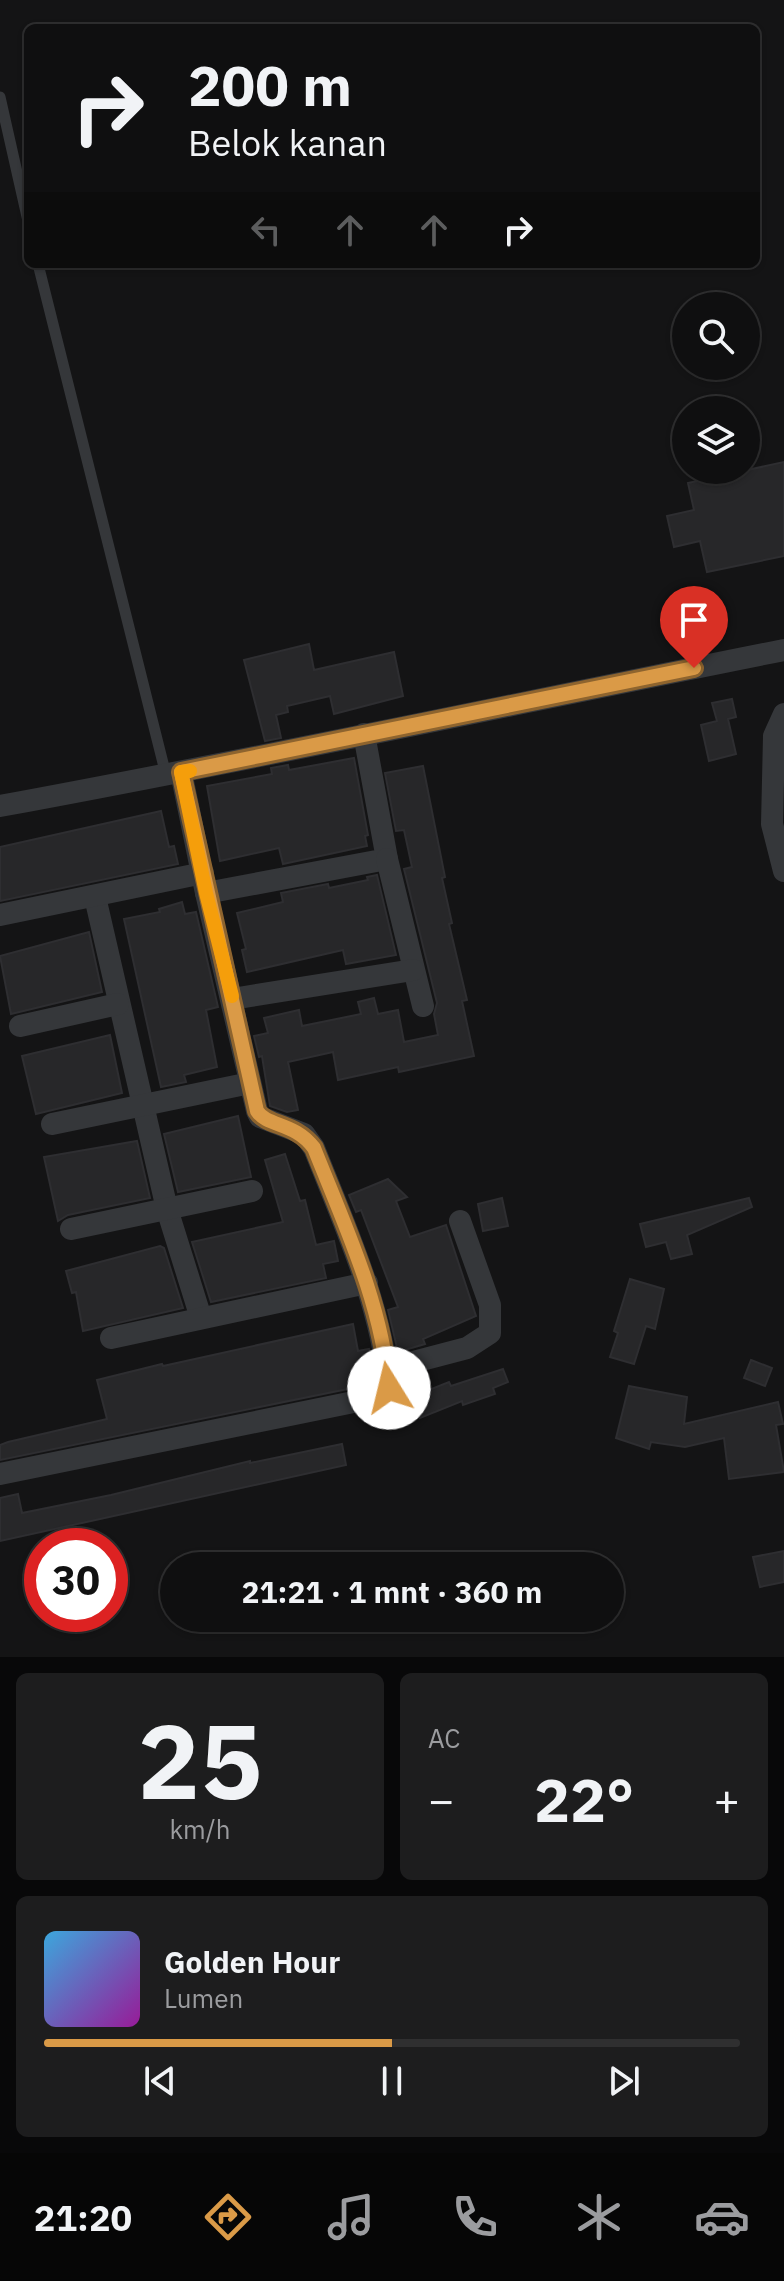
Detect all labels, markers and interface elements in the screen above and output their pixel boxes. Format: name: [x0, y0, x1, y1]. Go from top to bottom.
text: 200 m: [188, 49, 352, 121]
icon: right: [56, 56, 160, 160]
text: Belok kanan: [188, 119, 387, 166]
icon: left: [244, 208, 288, 252]
icon: ahead: [328, 208, 372, 252]
icon: ahead: [412, 208, 456, 252]
icon: right: [496, 208, 540, 252]
map controls: [672, 292, 760, 484]
button: search: [672, 292, 760, 380]
button: layers: [672, 396, 760, 484]
pin: [660, 586, 728, 668]
icon: arrive: [672, 598, 716, 642]
position arrow: [347, 1346, 431, 1430]
speed limit sign: 30: [24, 1528, 128, 1632]
text: 21:21 · 1 mnt · 360 m: [242, 1572, 542, 1611]
text: 25: [138, 1692, 262, 1828]
text: AC: [428, 1721, 460, 1755]
text: 22°: [534, 1760, 634, 1839]
text: −: [428, 1771, 454, 1828]
text: +: [714, 1771, 740, 1828]
text: km/h: [169, 1812, 231, 1846]
text: Golden Hour: [164, 1942, 340, 1981]
text: Lumen: [164, 1981, 243, 2015]
icon: previous: [138, 2059, 182, 2103]
icon: pause: [370, 2059, 414, 2103]
icon: next: [602, 2059, 646, 2103]
icon: directions: [200, 2189, 256, 2245]
icon: music: [323, 2189, 379, 2245]
icon: phone: [447, 2189, 503, 2245]
icon: climate: [571, 2189, 627, 2245]
icon: car: [694, 2189, 750, 2245]
text: 21:20: [34, 2194, 132, 2241]

